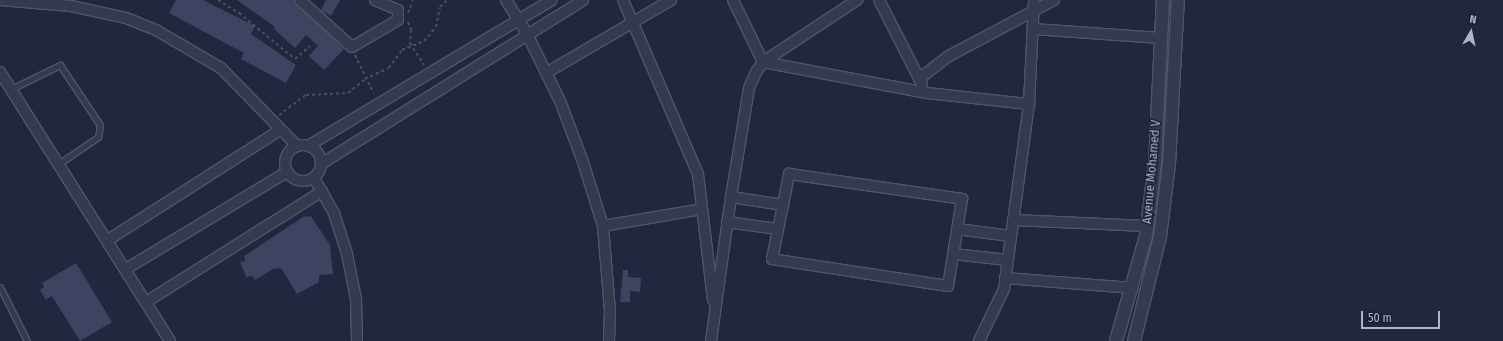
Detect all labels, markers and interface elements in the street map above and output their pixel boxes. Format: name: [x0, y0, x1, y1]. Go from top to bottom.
north arrow: [1451, 12, 1491, 52]
text: N: [1469, 13, 1477, 27]
street label: Avenue Mohamed V: [1140, 119, 1164, 225]
scale bar: [1363, 303, 1442, 329]
text: 50 m: [1368, 311, 1392, 325]

